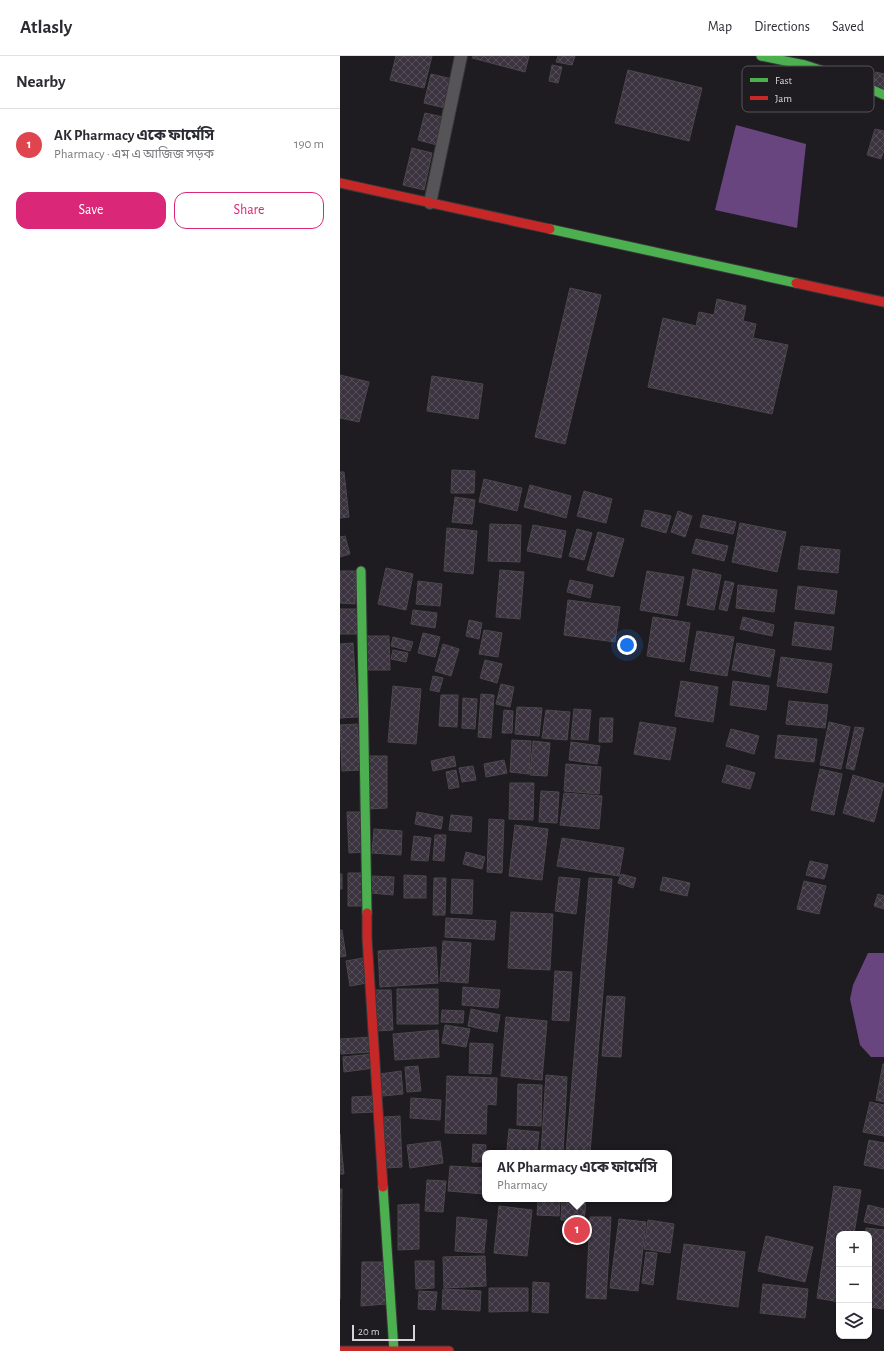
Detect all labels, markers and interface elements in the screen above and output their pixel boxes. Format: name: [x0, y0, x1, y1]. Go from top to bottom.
text: Atlasly: [20, 18, 72, 37]
text: Map: [708, 20, 732, 34]
text: Directions: [754, 20, 810, 34]
text: Saved: [832, 20, 864, 34]
legend: [742, 66, 874, 112]
text: Nearby: [16, 73, 66, 90]
text: Fast: [775, 75, 793, 86]
text: Jam: [775, 93, 792, 104]
text: AK Pharmacy একে ফার্মেসি: [54, 128, 214, 143]
text: 1: [27, 138, 31, 151]
text: 190 m: [294, 138, 324, 151]
text: Pharmacy · এম এ আজিজ সড়ক: [54, 148, 214, 161]
button: Save: [16, 192, 166, 229]
button: Share: [174, 192, 324, 229]
your location: [617, 635, 637, 655]
popup: [482, 1150, 672, 1202]
text: AK Pharmacy একে ফার্মেসি: [497, 1160, 657, 1175]
text: Pharmacy: [497, 1179, 547, 1192]
pin: 1: [564, 1215, 590, 1245]
map controls: [836, 1231, 872, 1339]
button: +: [836, 1231, 872, 1267]
button: −: [836, 1267, 872, 1303]
button: layers: [836, 1303, 872, 1339]
scale bar: [352, 1323, 415, 1342]
text: 20 m: [358, 1326, 379, 1337]

